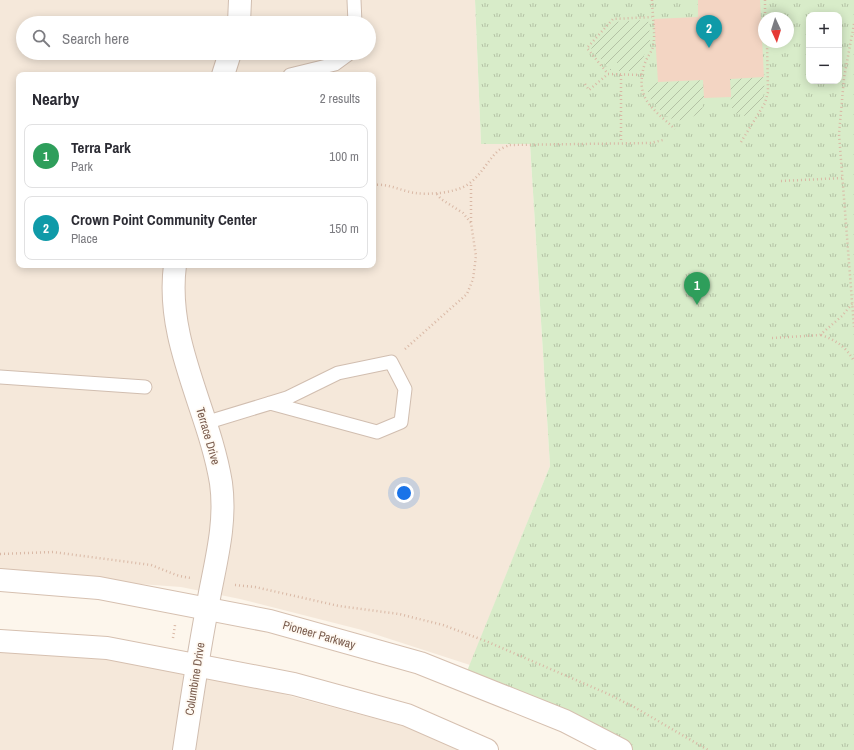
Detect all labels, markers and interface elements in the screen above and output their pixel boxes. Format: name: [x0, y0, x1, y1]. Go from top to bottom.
north arrow: [758, 12, 794, 48]
map controls: [806, 12, 842, 84]
button: +: [806, 12, 842, 48]
pin: 2: [696, 15, 722, 48]
search box: [16, 16, 376, 60]
icon: search: [30, 27, 52, 49]
text: Search here: [62, 28, 129, 49]
button: −: [806, 48, 842, 84]
text: Nearby: [32, 87, 79, 110]
text: 2 results: [320, 90, 360, 107]
text: Terra Park: [71, 137, 131, 158]
text: 1: [43, 148, 49, 165]
text: 100 m: [329, 148, 359, 165]
text: Park: [71, 158, 93, 175]
text: Crown Point Community Center: [71, 209, 257, 230]
text: 2: [43, 220, 49, 237]
text: 150 m: [329, 220, 359, 237]
text: Place: [71, 230, 98, 247]
pin: 1: [684, 272, 710, 305]
street label: Terrace Drive: [192, 405, 224, 467]
your location: [394, 483, 414, 503]
street label: Pioneer Parkway: [281, 617, 357, 653]
street label: Columbine Drive: [181, 641, 209, 717]

